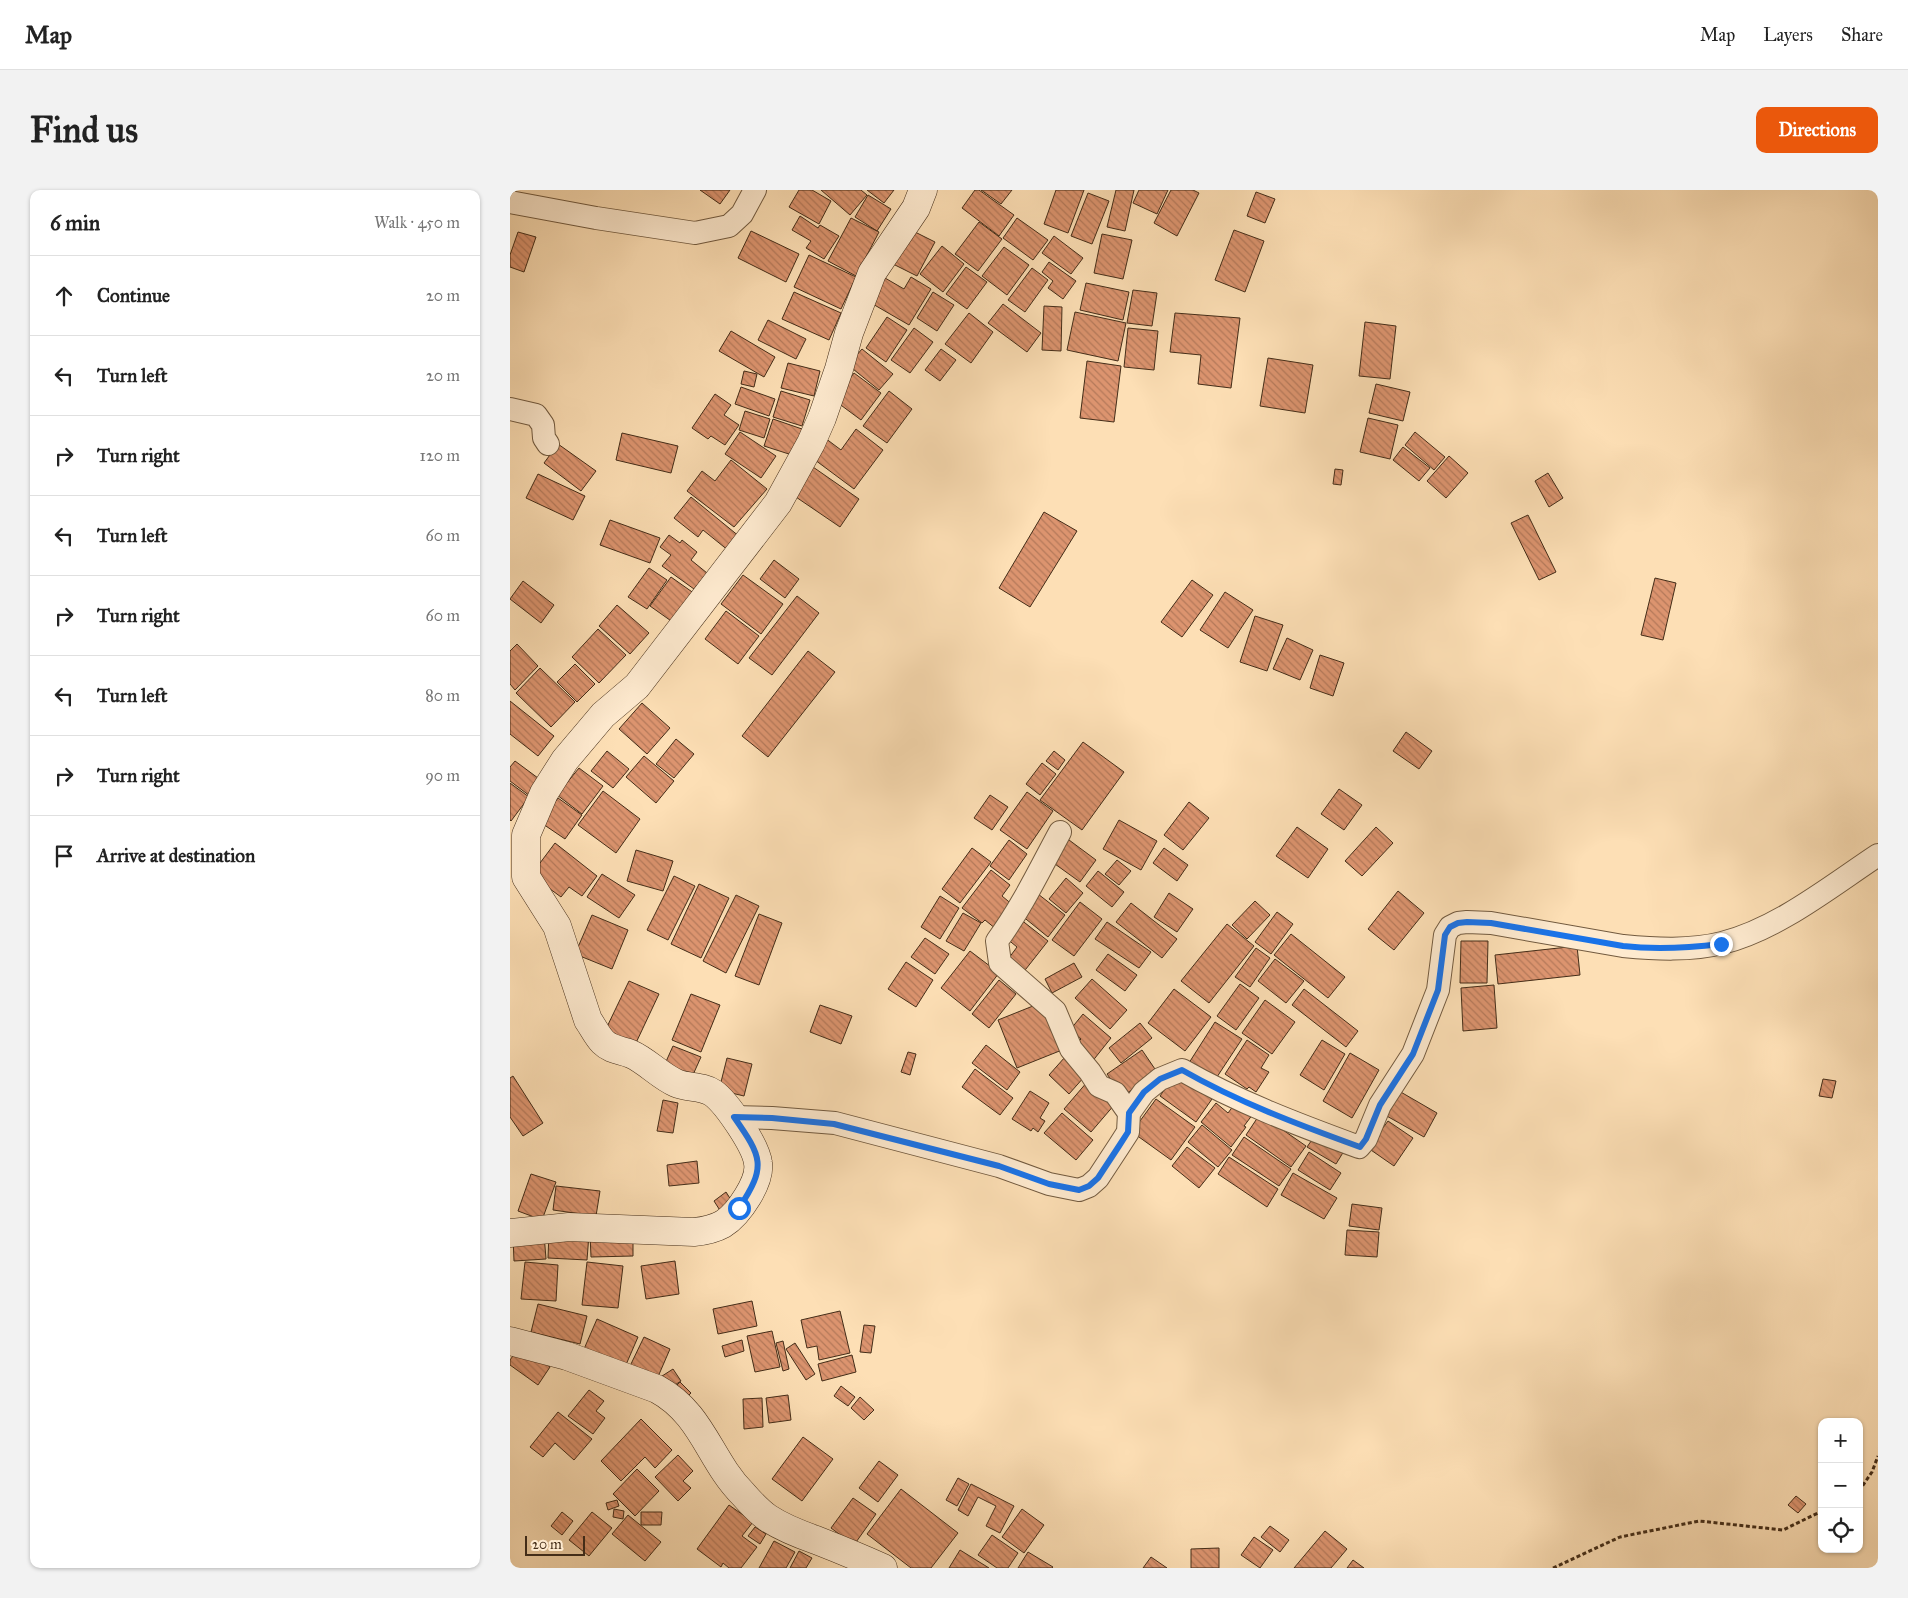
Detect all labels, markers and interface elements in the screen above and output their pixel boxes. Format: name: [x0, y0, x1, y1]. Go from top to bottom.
text: Map: [25, 20, 72, 50]
text: Map: [1700, 24, 1735, 46]
text: Layers: [1763, 24, 1813, 46]
text: Share: [1841, 24, 1883, 46]
button: Directions: [1756, 107, 1878, 153]
text: Find us: [30, 109, 138, 152]
text: 6 min: [50, 210, 100, 236]
text: Walk · 450 m: [374, 213, 460, 232]
icon: ahead: [50, 282, 78, 310]
text: Continue: [97, 284, 170, 307]
text: 20 m: [426, 286, 460, 305]
icon: left: [50, 362, 78, 390]
text: Turn left: [97, 364, 167, 387]
text: 20 m: [426, 366, 460, 385]
icon: right: [50, 442, 78, 470]
text: Turn right: [97, 444, 180, 467]
text: 120 m: [420, 446, 460, 465]
icon: left: [50, 522, 78, 550]
text: Turn left: [97, 524, 167, 547]
text: 60 m: [426, 526, 460, 545]
icon: right: [50, 602, 78, 630]
text: Turn right: [97, 604, 180, 627]
text: 60 m: [426, 606, 460, 625]
icon: left: [50, 682, 78, 710]
text: Turn left: [97, 684, 167, 707]
text: 80 m: [425, 686, 460, 705]
icon: right: [50, 762, 78, 790]
text: Turn right: [97, 764, 180, 787]
text: 90 m: [425, 766, 460, 785]
icon: arrive: [50, 842, 78, 870]
text: Arrive at destination: [97, 844, 255, 867]
route end: [1710, 933, 1733, 956]
route start: [728, 1197, 751, 1220]
map controls: [1818, 1418, 1863, 1553]
button: +: [1818, 1418, 1863, 1463]
button: −: [1818, 1463, 1863, 1508]
button: locate: [1818, 1508, 1863, 1553]
scale bar: [525, 1533, 585, 1556]
text: 20 m: [532, 1536, 562, 1553]

